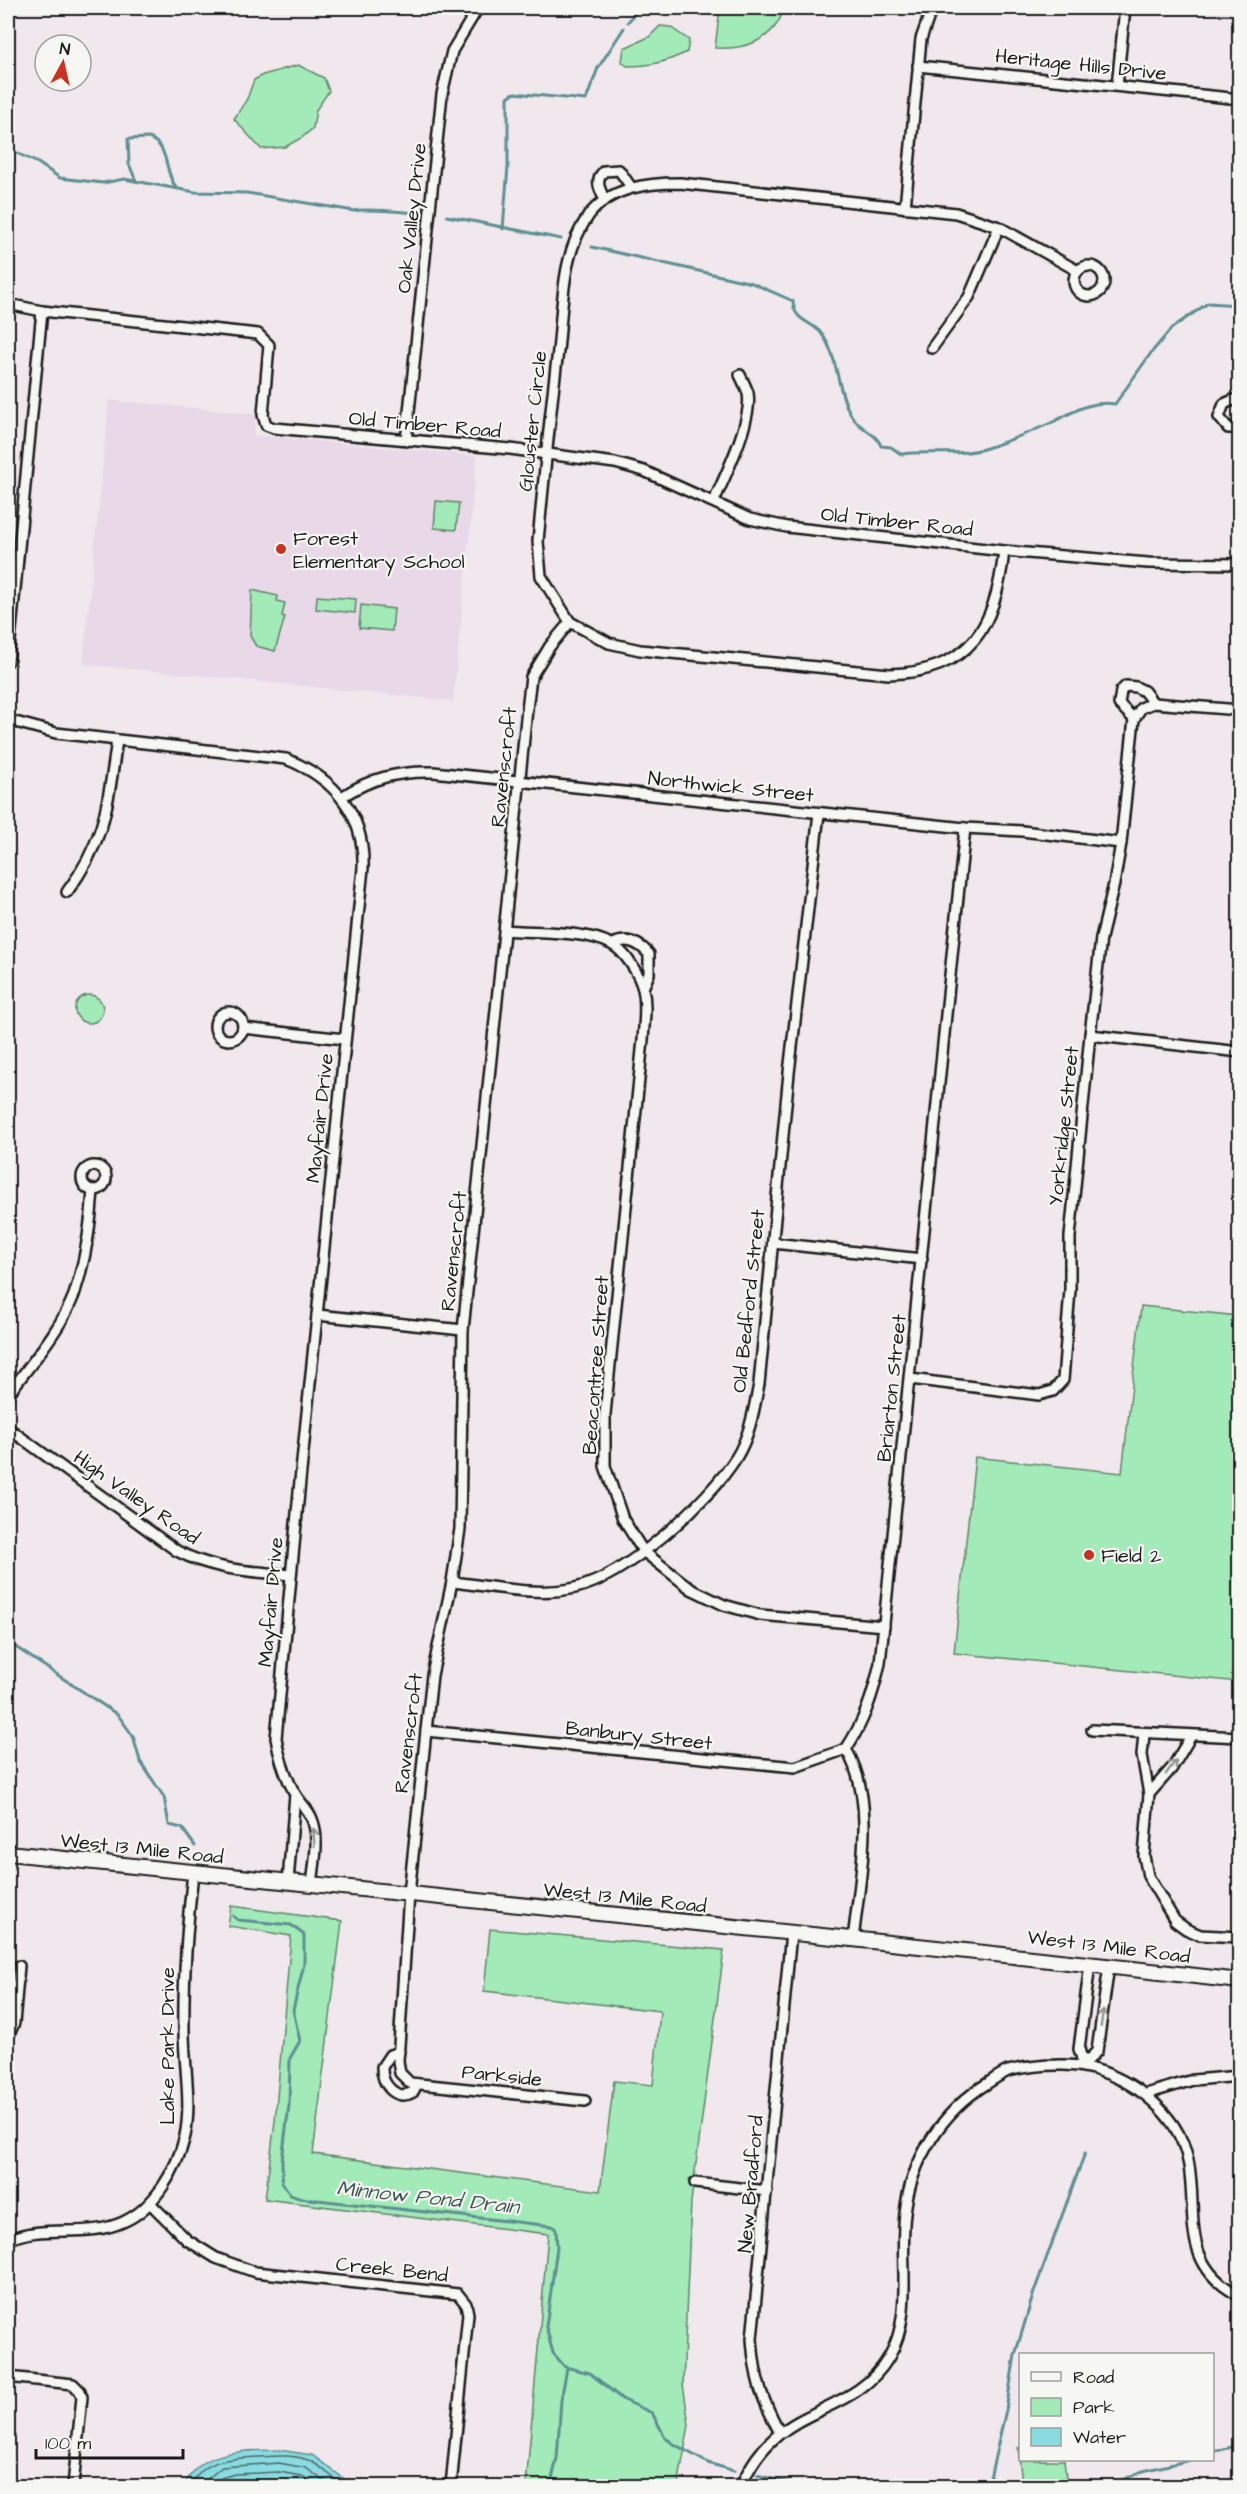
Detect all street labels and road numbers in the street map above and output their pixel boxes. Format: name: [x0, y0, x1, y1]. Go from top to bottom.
street label: Heritage Hills Drive: [994, 42, 1168, 89]
street label: Oak Valley Drive: [390, 141, 435, 295]
street label: Glouster Circle: [512, 349, 554, 493]
street label: Old Timber Road: [348, 404, 502, 446]
street label: Old Timber Road: [819, 500, 974, 544]
street label: Ravenscroft: [484, 706, 524, 829]
street label: Northwick Street: [647, 764, 815, 810]
street label: Yorkridge Street: [1042, 1045, 1087, 1207]
street label: Mayfair Drive: [299, 1052, 342, 1184]
street label: Ravenscroft: [434, 1190, 474, 1313]
street label: Old Bedford Street: [725, 1208, 773, 1394]
street label: Beacontree Street: [576, 1275, 616, 1456]
street label: Briarton Street: [870, 1313, 914, 1463]
street label: High Valley Road: [67, 1444, 205, 1553]
street label: Mayfair Drive: [251, 1536, 292, 1668]
street label: Ravenscroft: [388, 1672, 430, 1795]
street label: Banbury Street: [564, 1714, 714, 1759]
street label: West 13 Mile Road: [59, 1827, 225, 1871]
street label: West 13 Mile Road: [542, 1876, 708, 1920]
street label: West 13 Mile Road: [1026, 1923, 1192, 1971]
street label: Lake Park Drive: [154, 1967, 182, 2125]
street label: Parkside: [460, 2058, 544, 2094]
street label: New Bradford: [731, 2114, 771, 2254]
street label: Creek Bend: [335, 2250, 449, 2290]

